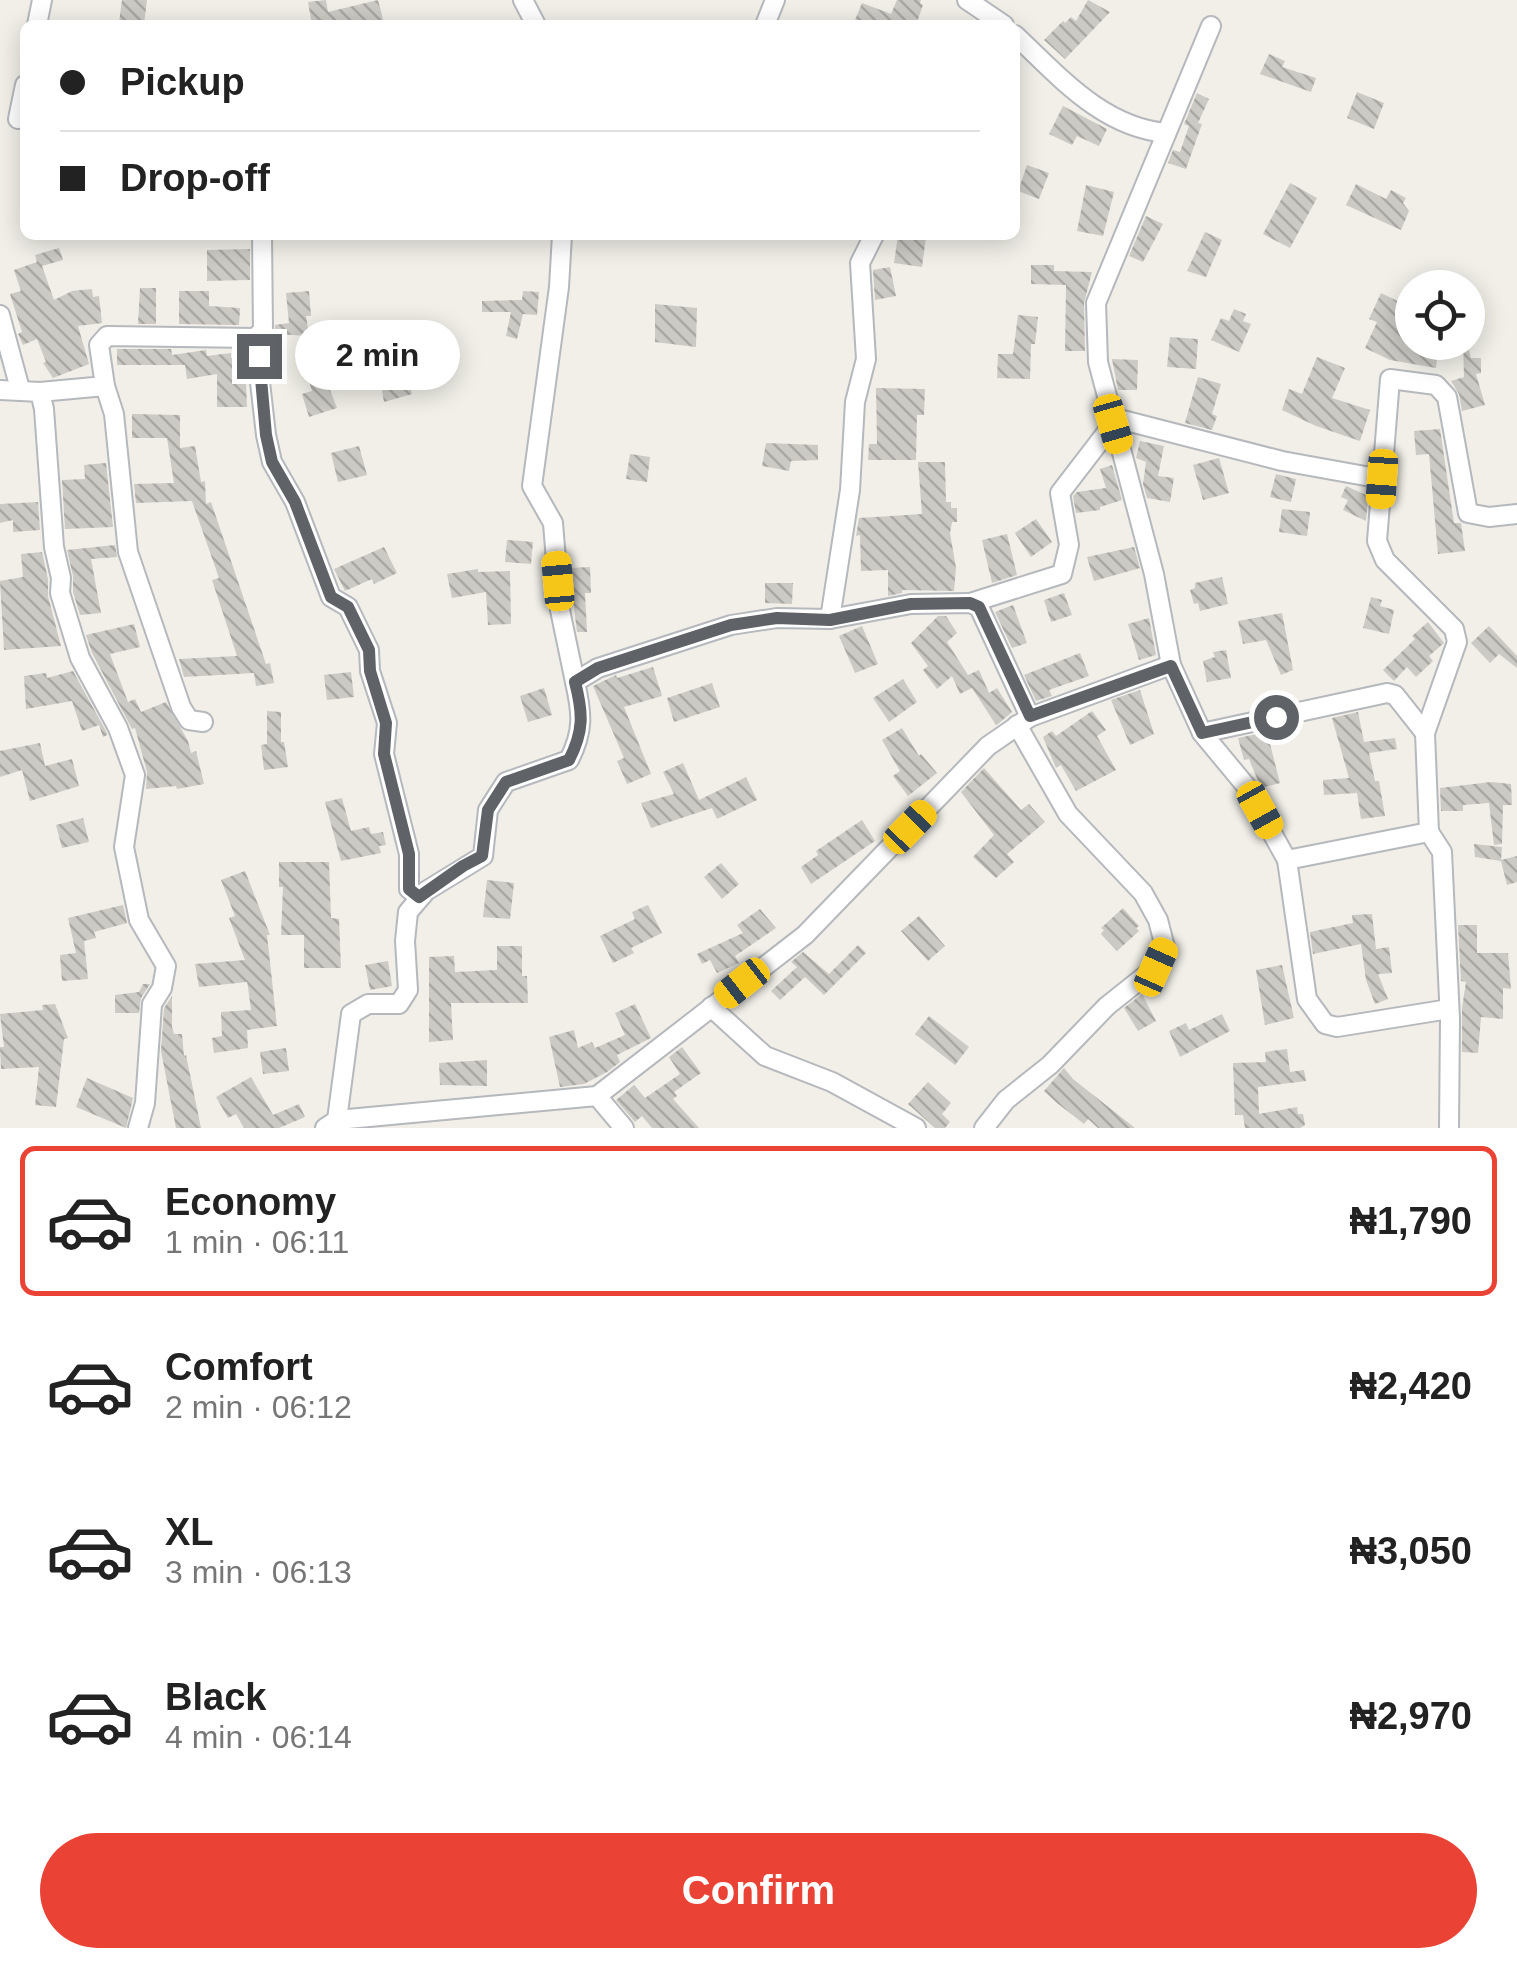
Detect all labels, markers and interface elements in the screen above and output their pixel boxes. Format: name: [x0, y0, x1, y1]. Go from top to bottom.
text: Pickup: [120, 61, 245, 103]
text: Drop-off: [120, 157, 270, 199]
map controls: [1395, 270, 1485, 360]
button: locate: [1395, 270, 1485, 360]
callout: 2 min: [294, 321, 459, 391]
route end: [237, 334, 282, 379]
text: 2 min: [336, 337, 419, 373]
car: [1090, 391, 1136, 457]
car: [1365, 448, 1399, 510]
car: [540, 550, 576, 612]
route start: [1254, 695, 1299, 740]
car: [1232, 776, 1288, 844]
car: [878, 795, 942, 859]
car: [1130, 933, 1182, 1001]
car: [709, 953, 775, 1013]
icon: car: [45, 1176, 135, 1266]
text: Economy: [165, 1181, 336, 1223]
text: ₦1,790: [1349, 1200, 1472, 1242]
text: 1 min · 06:11: [165, 1224, 349, 1260]
icon: car: [45, 1341, 135, 1431]
text: Comfort: [165, 1346, 313, 1388]
text: ₦2,420: [1349, 1365, 1472, 1407]
text: 2 min · 06:12: [165, 1389, 352, 1425]
icon: car: [45, 1506, 135, 1596]
text: XL: [165, 1511, 214, 1553]
text: ₦3,050: [1349, 1530, 1472, 1572]
text: 3 min · 06:13: [165, 1554, 352, 1590]
icon: car: [45, 1671, 135, 1761]
text: Black: [165, 1676, 266, 1718]
text: ₦2,970: [1349, 1695, 1472, 1737]
text: 4 min · 06:14: [165, 1719, 352, 1755]
button: Confirm: [40, 1833, 1477, 1948]

